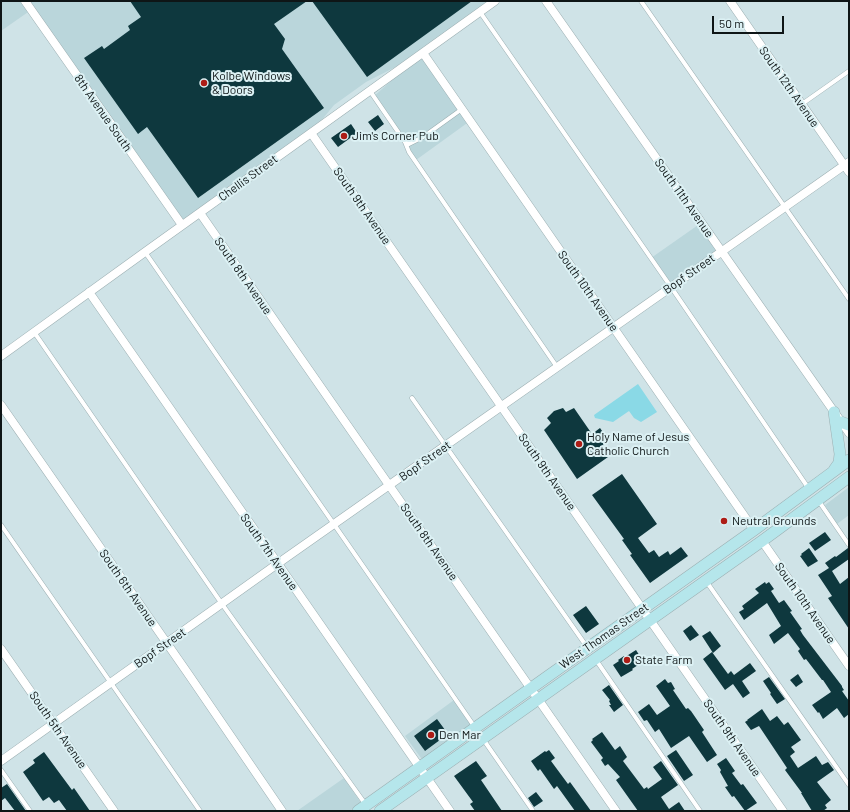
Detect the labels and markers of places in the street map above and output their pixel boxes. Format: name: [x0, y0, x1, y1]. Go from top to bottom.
place label: Kolbe Windows & Doors: [212, 69, 291, 97]
marker: Kolbe Windows & Doors: [199, 78, 209, 88]
place label: Jim's Corner Pub: [352, 129, 439, 143]
marker: Jim's Corner Pub: [339, 131, 349, 141]
place label: Holy Name of Jesus Catholic Church: [587, 430, 689, 458]
marker: Holy Name of Jesus Catholic Church: [574, 439, 584, 449]
place label: Neutral Grounds: [732, 514, 816, 528]
marker: Neutral Grounds: [719, 516, 729, 526]
place label: State Farm: [635, 653, 692, 667]
marker: State Farm: [622, 655, 632, 665]
place label: Den Mar: [439, 728, 481, 742]
marker: Den Mar: [426, 730, 436, 740]

